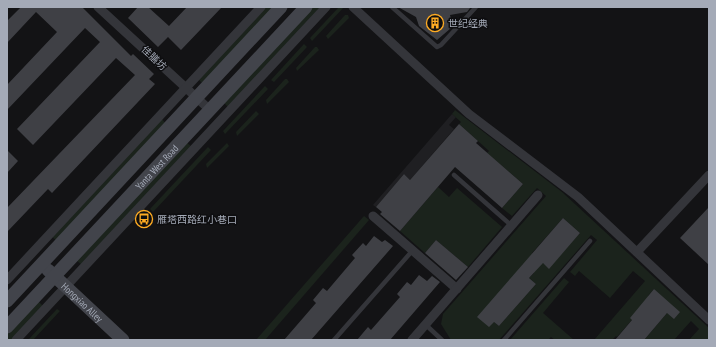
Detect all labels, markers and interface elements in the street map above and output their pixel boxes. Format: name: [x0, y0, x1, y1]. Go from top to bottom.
building icon: 世纪经典: [425, 13, 445, 33]
place label: 世纪经典: [448, 17, 488, 30]
street label: 佳膳坊: [139, 43, 169, 73]
street label: Yanta West Road: [132, 142, 181, 192]
bus stop icon: 雁塔西路红小巷口: [134, 209, 154, 229]
place label: 雁塔西路红小巷口: [157, 213, 237, 226]
street label: Hongxiao Alley: [59, 280, 106, 325]

